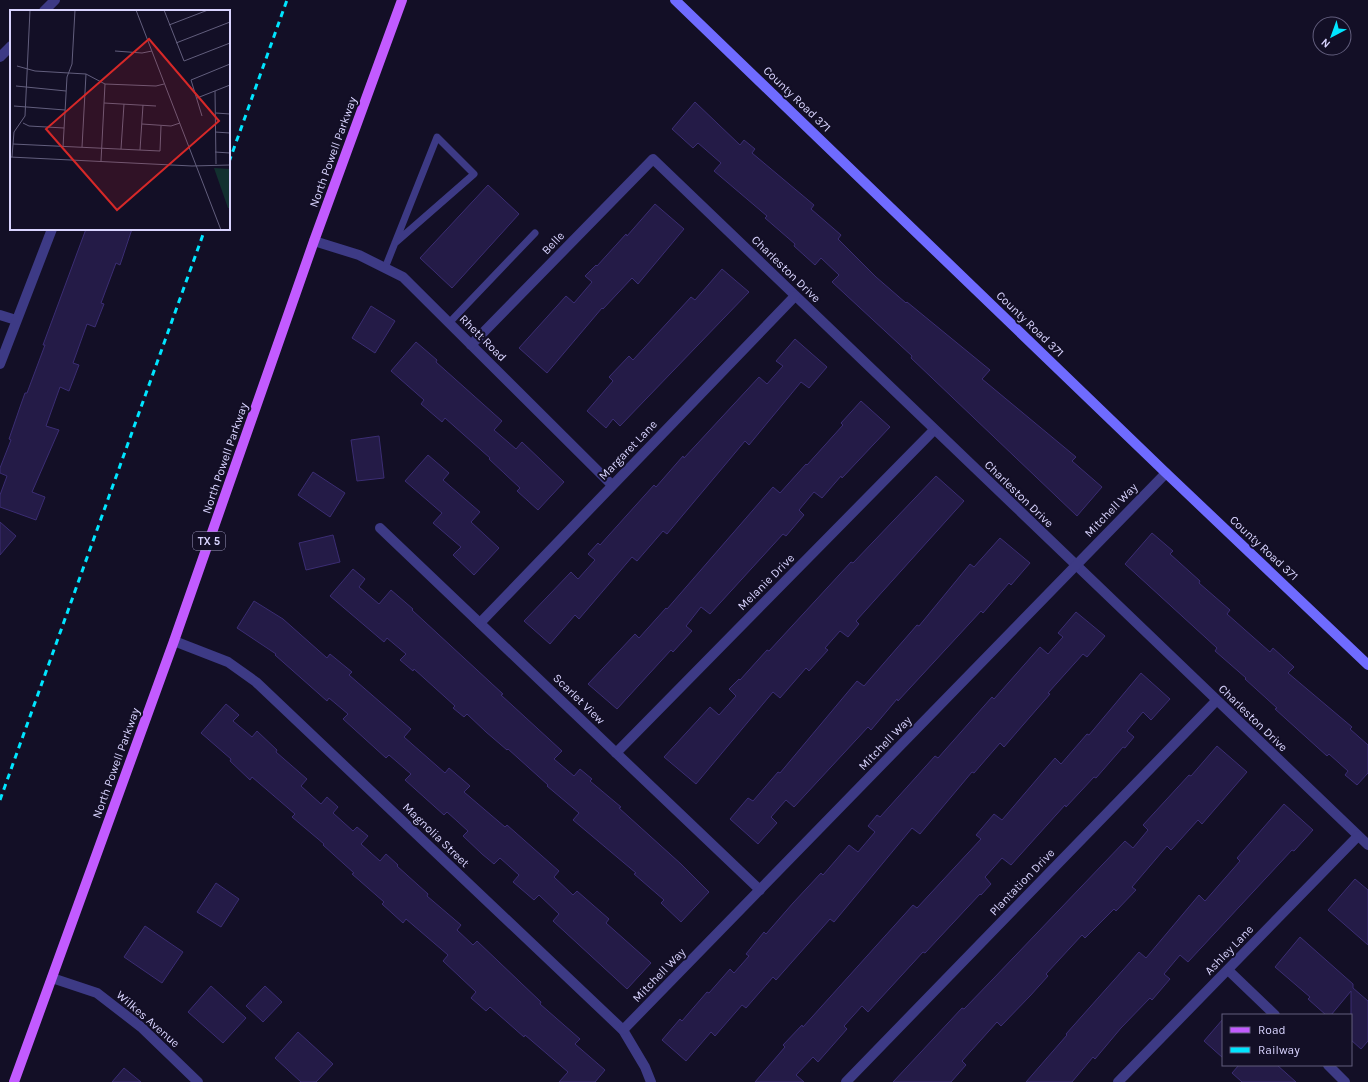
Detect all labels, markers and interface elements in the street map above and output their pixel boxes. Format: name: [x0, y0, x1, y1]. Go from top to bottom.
inset map: [10, 10, 230, 230]
north arrow: [1312, 16, 1352, 56]
text: N: [1319, 36, 1333, 51]
street label: County Road 371: [760, 63, 834, 135]
street label: North Powell Parkway: [306, 94, 360, 209]
street label: Belle: [539, 229, 567, 257]
street label: Charleston Drive: [749, 233, 823, 305]
street label: County Road 371: [993, 288, 1067, 360]
street label: Rhett Road: [457, 312, 509, 364]
street label: North Powell Parkway: [199, 400, 251, 515]
street label: Margaret Lane: [596, 417, 660, 483]
street label: Charleston Drive: [982, 458, 1056, 530]
street label: Mitchell Way: [1082, 480, 1141, 540]
street label: County Road 371: [1227, 513, 1301, 583]
road number: TX 5: [193, 532, 225, 550]
street label: Melanie Drive: [735, 551, 797, 613]
street label: Scarlet View: [550, 671, 608, 727]
street label: Charleston Drive: [1216, 682, 1290, 754]
street label: North Powell Parkway: [89, 705, 143, 820]
street label: Mitchell Way: [856, 713, 915, 773]
street label: Magnolia Street: [400, 800, 472, 870]
street label: Plantation Drive: [986, 846, 1058, 918]
street label: Ashley Lane: [1202, 922, 1256, 978]
street label: Mitchell Way: [630, 945, 689, 1005]
street label: Wilkes Avenue: [114, 988, 182, 1050]
legend: [1222, 1014, 1352, 1066]
text: Road: [1258, 1023, 1286, 1037]
text: Railway: [1258, 1043, 1300, 1057]

